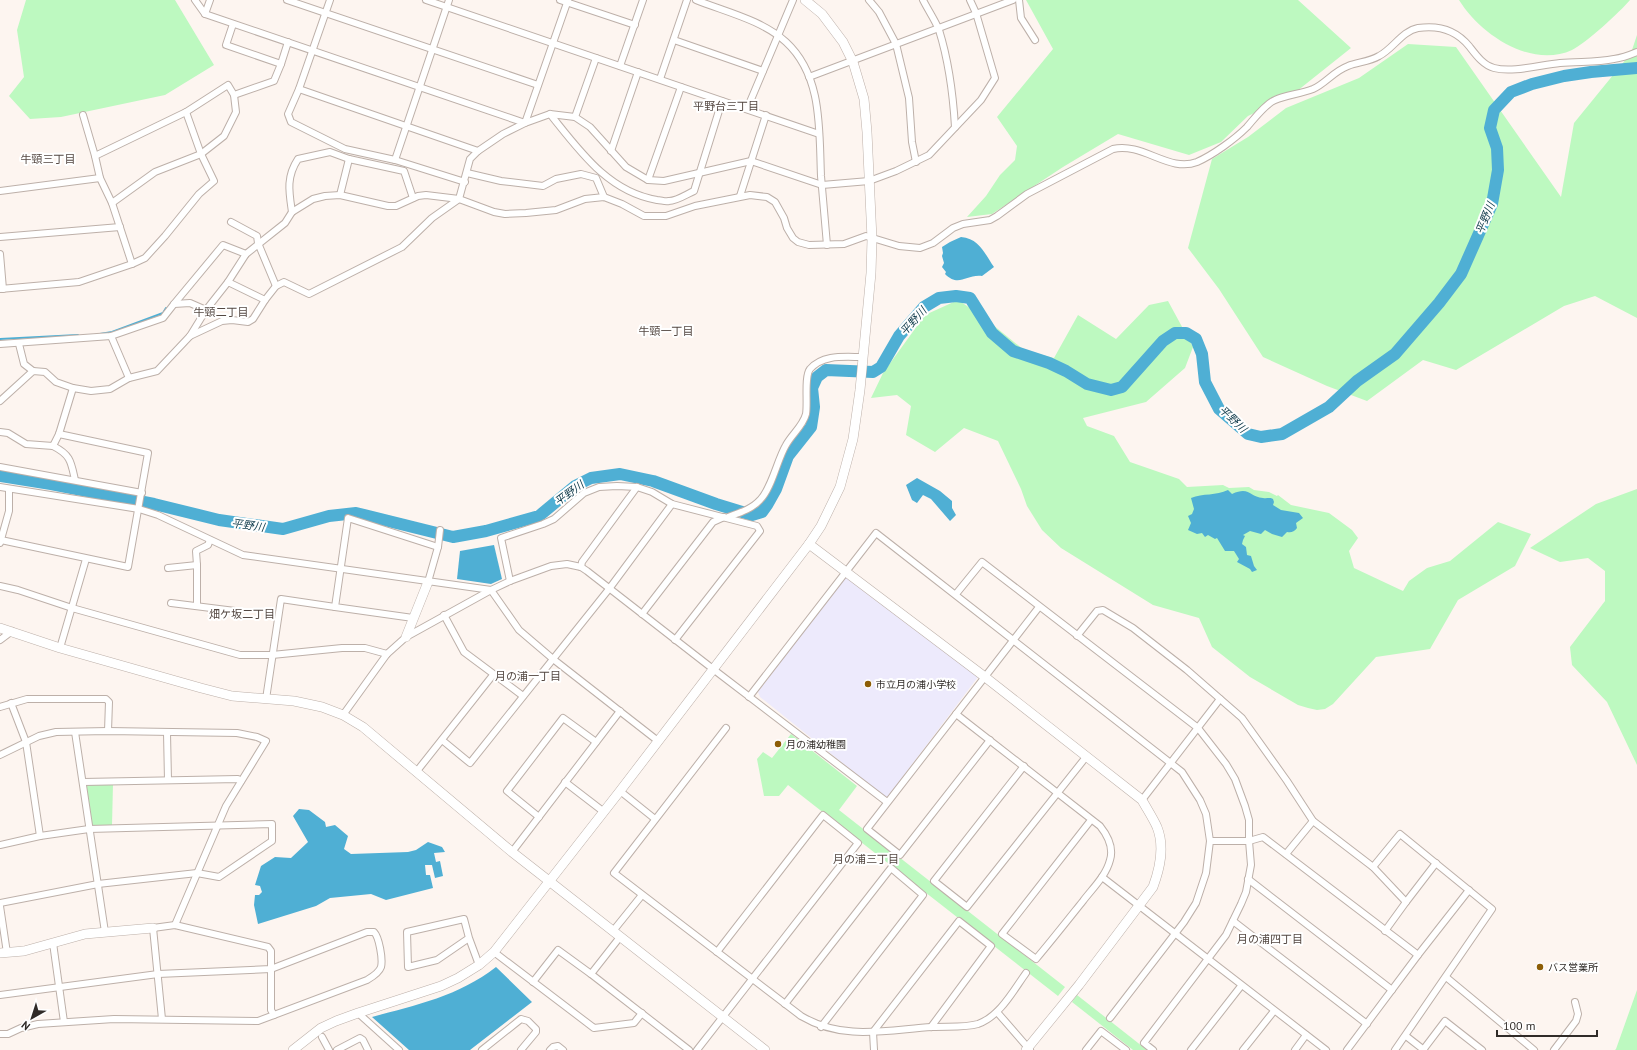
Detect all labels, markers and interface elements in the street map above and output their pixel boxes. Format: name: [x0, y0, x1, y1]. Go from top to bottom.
district label: 平野台三丁目: [693, 99, 759, 113]
district label: 牛頸三丁目: [21, 152, 76, 166]
water label: 平野川: [1472, 199, 1498, 236]
water label: 平野川: [897, 303, 930, 338]
district label: 牛頸二丁目: [194, 305, 249, 319]
district label: 牛頸一丁目: [639, 324, 694, 338]
water label: 平野川: [1216, 403, 1250, 436]
water label: 平野川: [552, 477, 587, 508]
water label: 平野川: [231, 516, 266, 534]
district label: 畑ケ坂二丁目: [209, 607, 275, 621]
district label: 月の浦一丁目: [495, 669, 561, 683]
place label: 市立月の浦小学校: [876, 678, 956, 691]
marker: 市立月の浦小学校: [863, 679, 873, 689]
place label: 月の浦幼稚園: [786, 738, 846, 751]
marker: 月の浦幼稚園: [773, 739, 783, 749]
district label: 月の浦三丁目: [833, 852, 899, 866]
district label: 月の浦四丁目: [1237, 932, 1303, 946]
place label: バス営業所: [1548, 961, 1598, 974]
marker: バス営業所: [1535, 962, 1545, 972]
north arrow: [12, 998, 52, 1038]
scale bar: [1497, 1012, 1597, 1038]
text: N: [18, 1018, 33, 1033]
text: 100 m: [1503, 1018, 1536, 1033]

